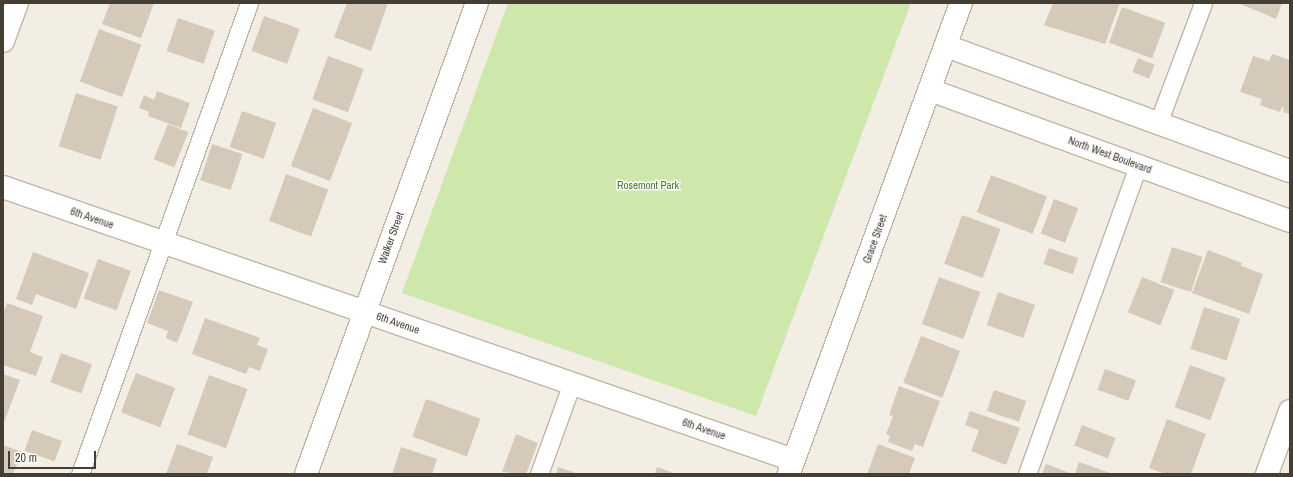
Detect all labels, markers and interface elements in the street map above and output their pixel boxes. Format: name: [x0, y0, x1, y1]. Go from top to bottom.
street label: North West Boulevard: [1066, 134, 1154, 176]
park label: Rosemont Park: [617, 178, 679, 192]
street label: 6th Avenue: [68, 204, 116, 232]
street label: Walker Street: [376, 210, 406, 266]
street label: Grace Street: [860, 213, 890, 265]
street label: 6th Avenue: [374, 309, 422, 337]
street label: 6th Avenue: [680, 415, 728, 443]
scale bar: [10, 443, 98, 469]
text: 20 m: [15, 450, 37, 466]

